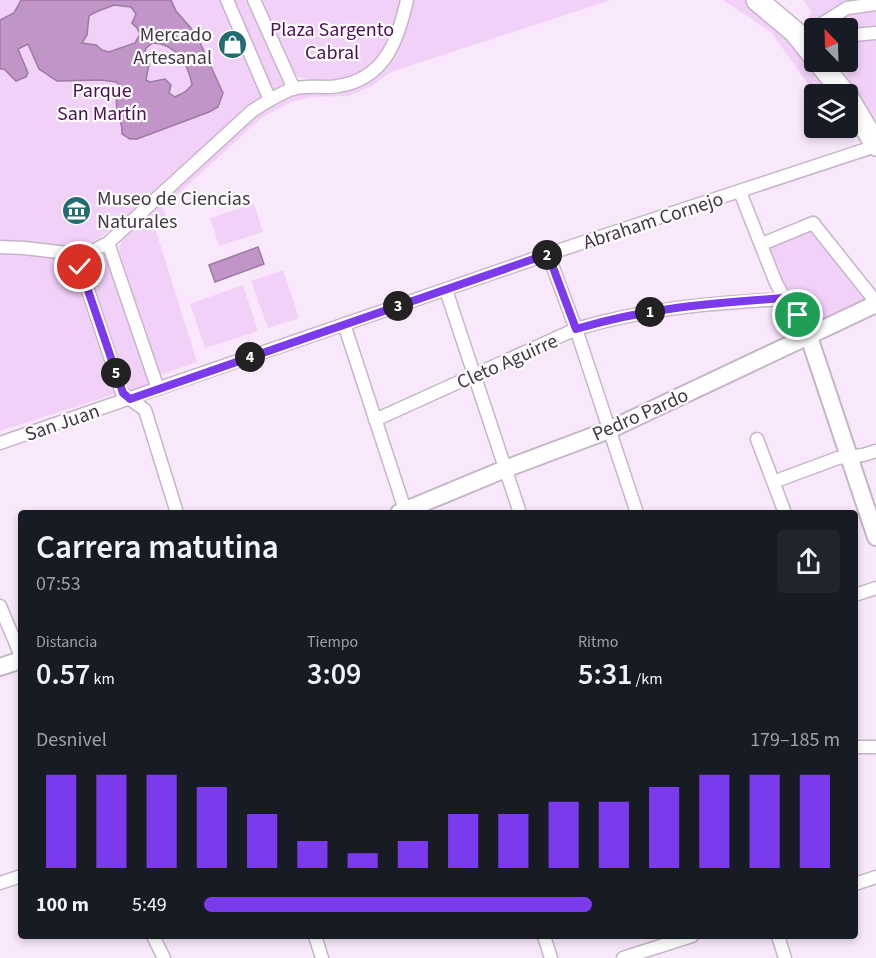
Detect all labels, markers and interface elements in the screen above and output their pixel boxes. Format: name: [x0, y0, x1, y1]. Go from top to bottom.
park label: Plaza Sargento Cabral: [270, 16, 394, 67]
north arrow: [804, 18, 858, 72]
map controls: [804, 18, 858, 138]
place label: Mercado Artesanal: [133, 21, 212, 72]
shop icon: Mercado Artesanal: [217, 29, 249, 61]
park label: Parque San Martín: [57, 77, 147, 128]
button: layers: [804, 84, 858, 138]
place label: Museo de Ciencias Naturales: [97, 185, 250, 236]
street label: Abraham Cornejo: [580, 185, 727, 257]
museum icon: Museo de Ciencias Naturales: [60, 194, 92, 226]
pin: 2: [532, 240, 562, 270]
pin: [54, 241, 105, 292]
text: 2: [543, 244, 551, 266]
icon: check: [63, 250, 96, 283]
pin: [772, 289, 823, 340]
pin: 3: [383, 291, 413, 321]
text: 3: [394, 295, 402, 317]
pin: 1: [635, 297, 665, 327]
icon: arrive: [781, 298, 814, 331]
text: 1: [646, 301, 654, 323]
street label: Cleto Aguirre: [452, 327, 562, 397]
pin: 4: [235, 342, 265, 372]
text: 4: [246, 346, 254, 368]
pin: 5: [101, 358, 131, 388]
text: 5: [112, 362, 120, 384]
street label: Pedro Pardo: [588, 381, 693, 449]
street label: San Juan: [21, 397, 103, 449]
text: Carrera matutina: [36, 524, 279, 571]
button: share: [777, 530, 840, 593]
text: 07:53: [36, 570, 81, 598]
text: Distancia: [36, 631, 97, 653]
text: Tiempo: [307, 631, 358, 653]
text: Ritmo: [578, 631, 618, 653]
text: 0.57: [36, 653, 90, 696]
text: 3:09: [307, 653, 361, 696]
text: 5:31: [578, 653, 632, 696]
text: km: [90, 668, 115, 690]
text: /km: [632, 668, 662, 690]
text: Desnivel: [36, 726, 107, 754]
text: 179–185 m: [750, 726, 840, 754]
text: 100 m: [36, 891, 89, 919]
text: 5:49: [132, 891, 167, 919]

